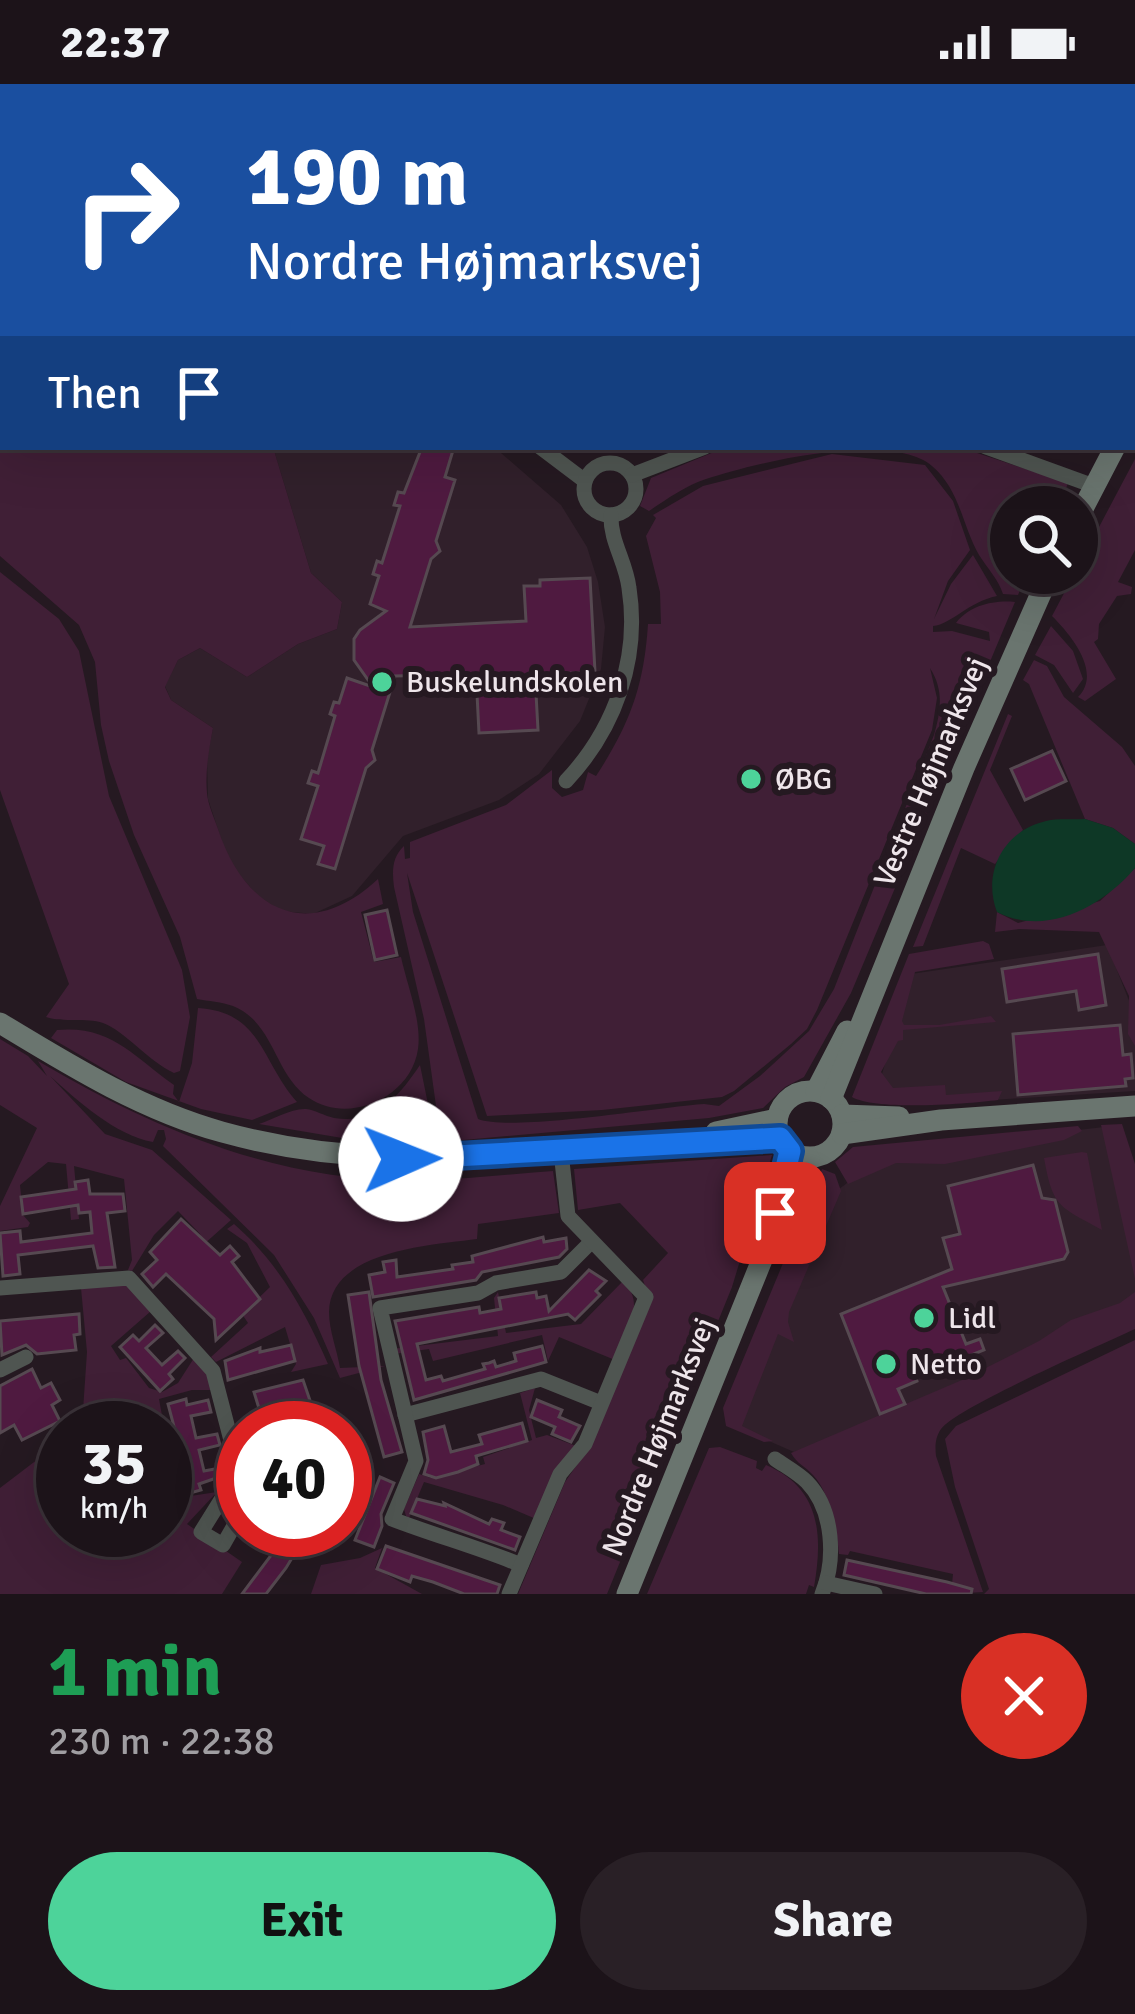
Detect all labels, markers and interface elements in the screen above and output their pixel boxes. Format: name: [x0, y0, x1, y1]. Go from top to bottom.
text: 22:37: [60, 15, 170, 70]
text: 190 m: [246, 125, 468, 229]
icon: right: [48, 132, 204, 288]
text: Nordre Højmarksvej: [246, 228, 703, 295]
icon: arrive: [166, 360, 232, 426]
text: Then: [48, 366, 142, 421]
map controls: [990, 486, 1098, 594]
button: search: [990, 486, 1098, 594]
street label: Vestre Højmarksvej: [866, 652, 996, 892]
place label: Buskelundskolen: [406, 664, 623, 701]
marker: Buskelundskolen: [369, 669, 395, 695]
place label: ØBG: [775, 761, 832, 798]
marker: ØBG: [738, 766, 764, 792]
position arrow: [338, 1096, 464, 1222]
pin: [724, 1162, 826, 1264]
icon: arrive: [742, 1180, 808, 1246]
place label: Lidl: [948, 1300, 996, 1337]
marker: Lidl: [911, 1305, 937, 1331]
street label: Nordre Højmarksvej: [594, 1312, 724, 1562]
place label: Netto: [910, 1346, 982, 1383]
marker: Netto: [873, 1351, 899, 1377]
speed limit sign: 40: [216, 1401, 372, 1557]
text: 35: [82, 1427, 146, 1501]
text: km/h: [80, 1490, 148, 1527]
text: 1 min: [48, 1627, 222, 1716]
button: close: [961, 1633, 1087, 1759]
text: 230 m · 22:38: [48, 1717, 275, 1765]
button: Exit: [48, 1852, 556, 1990]
button: Share: [580, 1852, 1087, 1990]

